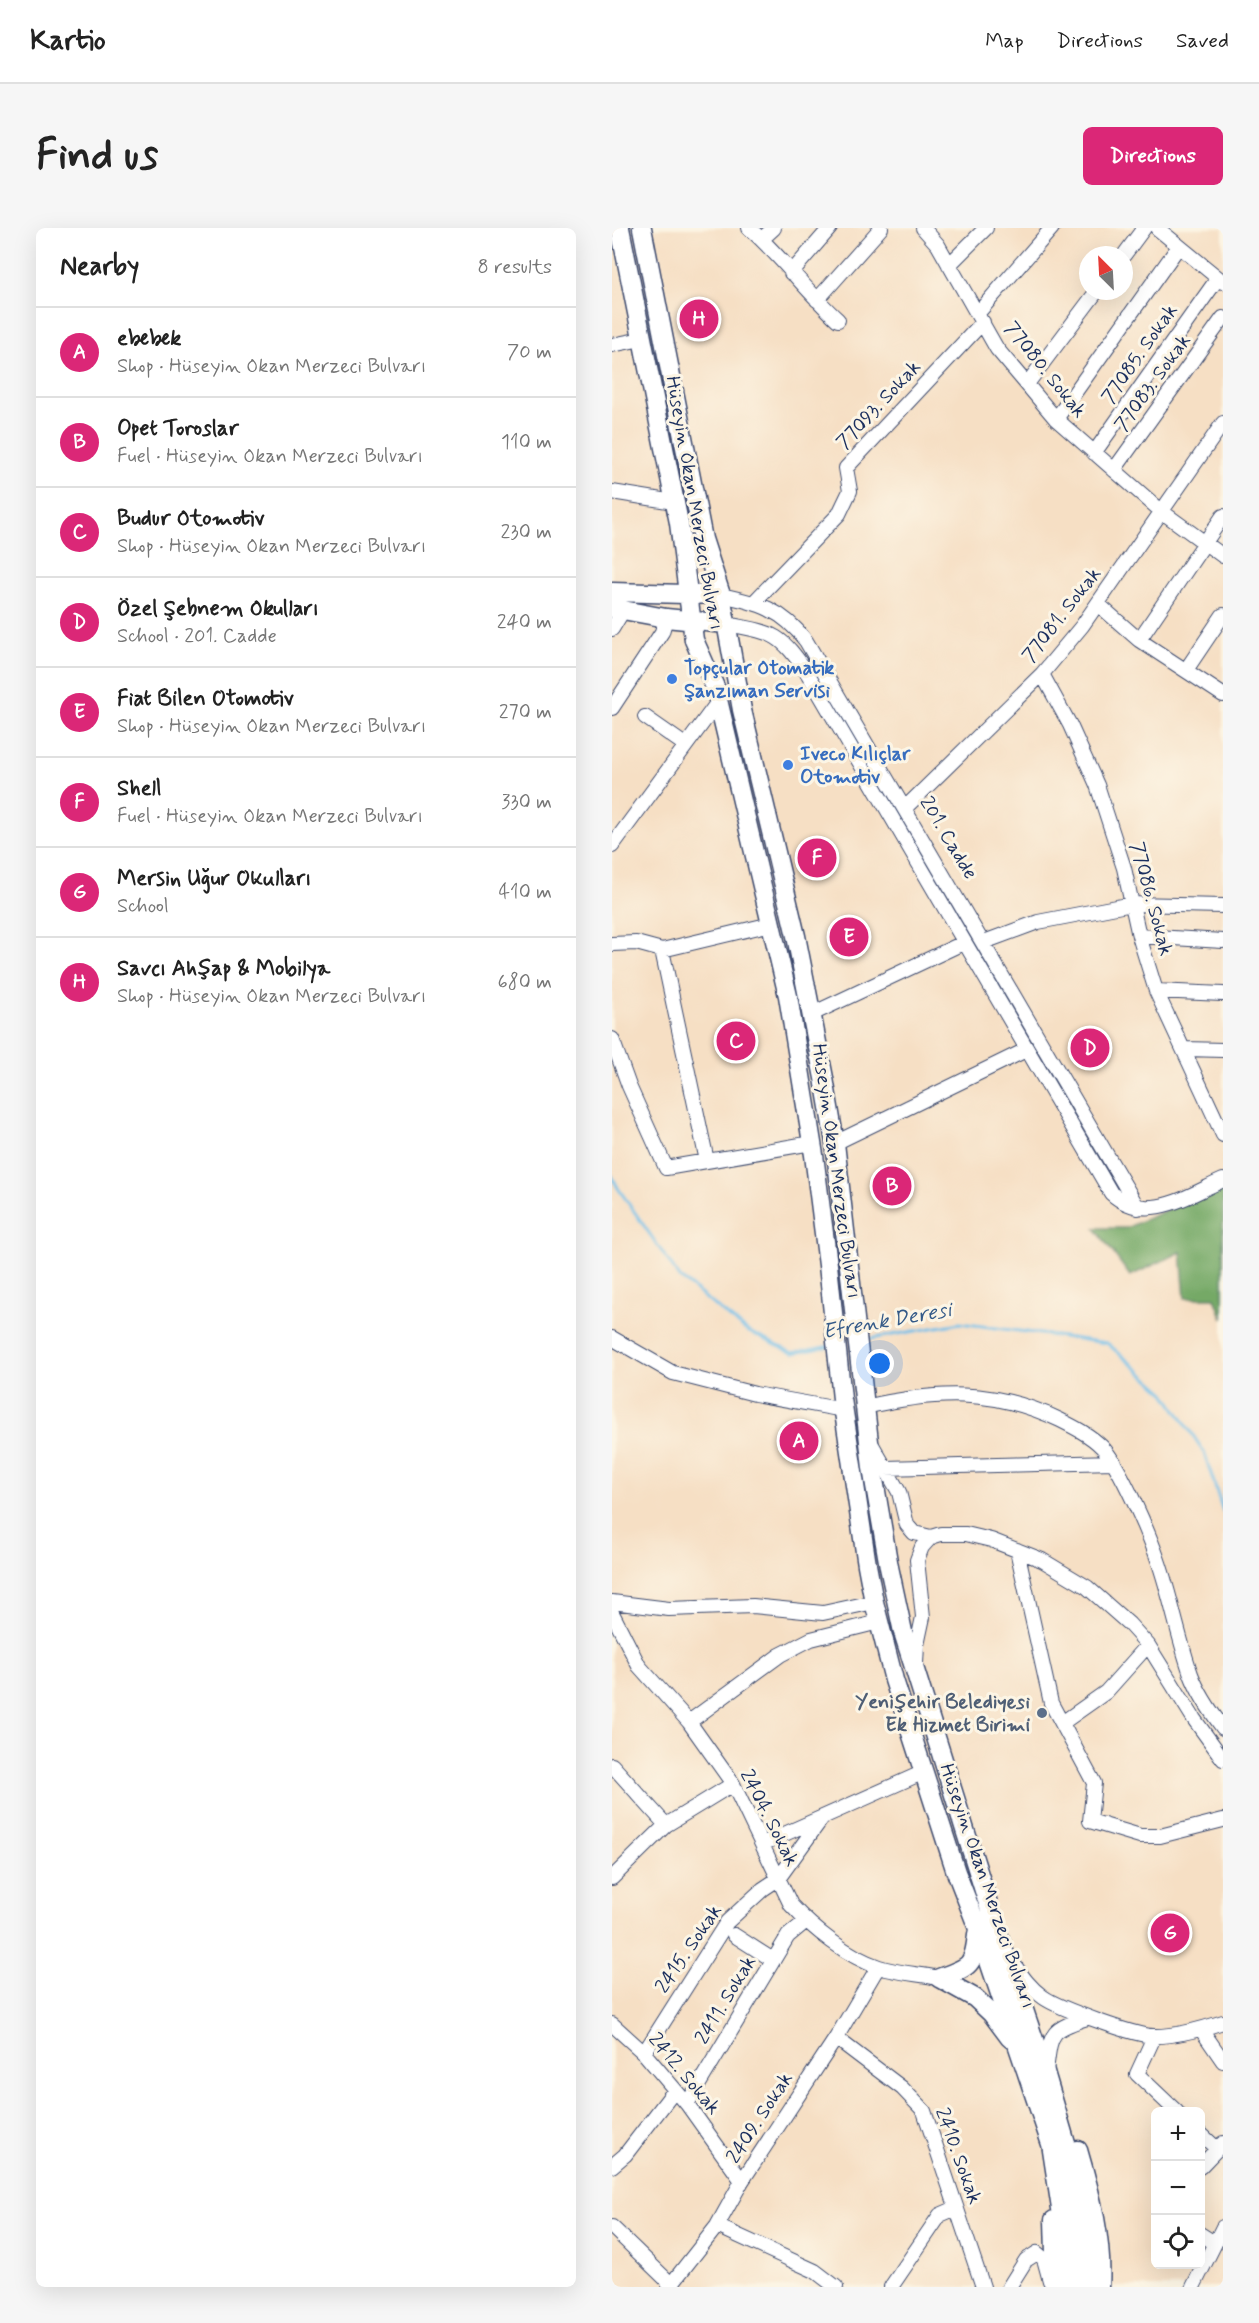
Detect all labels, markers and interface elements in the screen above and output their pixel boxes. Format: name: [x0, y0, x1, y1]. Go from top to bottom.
text: Kartio: [30, 23, 106, 60]
text: Map: [985, 27, 1024, 55]
text: Directions: [1057, 27, 1143, 55]
text: Saved: [1176, 27, 1229, 55]
button: Directions: [1083, 127, 1223, 185]
text: Find us: [36, 129, 158, 184]
north arrow: [1079, 246, 1133, 300]
text: Nearby: [60, 250, 139, 284]
text: 8 results: [478, 254, 552, 281]
pin: H: [680, 296, 718, 341]
street label: 77085. Sokak: [1096, 299, 1184, 409]
street label: 77080. Sokak: [998, 316, 1092, 424]
text: ebebek: [117, 325, 181, 353]
street label: 77083. Sokak: [1109, 329, 1198, 437]
text: A: [73, 339, 86, 366]
text: 70 m: [507, 339, 552, 366]
text: Shop · Hüseyin Okan Merzeci Bulvarı: [117, 353, 426, 380]
street label: 77093. Sokak: [831, 355, 927, 455]
street label: Hüseyin Okan Merzeci Bulvarı: [658, 374, 730, 632]
text: Opet Toroslar: [117, 415, 239, 443]
text: B: [73, 429, 86, 456]
text: 110 m: [501, 429, 552, 456]
text: Fuel · Hüseyin Okan Merzeci Bulvarı: [117, 443, 423, 470]
text: Budur Otomotiv: [117, 505, 264, 533]
text: C: [72, 519, 87, 546]
text: 230 m: [500, 519, 552, 546]
text: Shop · Hüseyin Okan Merzeci Bulvarı: [117, 533, 426, 560]
street label: 77081. Sokak: [1016, 562, 1108, 668]
text: Özel Şebnem Okulları: [117, 595, 319, 623]
text: D: [73, 609, 86, 636]
text: 240 m: [497, 609, 552, 636]
text: School · 201. Cadde: [117, 623, 277, 650]
place label: Topçular Otomatik Şanzıman Servisi: [684, 655, 834, 705]
marker: Topçular Otomatik Şanzıman Servisi: [665, 672, 679, 686]
text: Fiat Bilen Otomotiv: [117, 685, 294, 713]
text: E: [74, 699, 85, 726]
text: 270 m: [499, 699, 552, 726]
text: Shop · Hüseyin Okan Merzeci Bulvarı: [117, 713, 426, 740]
place label: Iveco Kılıçlar Otomotiv: [800, 741, 911, 791]
marker: Iveco Kılıçlar Otomotiv: [781, 758, 795, 772]
text: Shell: [117, 775, 161, 803]
text: F: [74, 789, 85, 816]
text: 330 m: [501, 789, 552, 816]
street label: 201. Cadde: [913, 791, 983, 885]
text: Fuel · Hüseyin Okan Merzeci Bulvarı: [117, 803, 423, 830]
pin: F: [798, 836, 836, 880]
street label: 77086. Sokak: [1123, 839, 1179, 959]
text: Mersin Uğur Okulları: [117, 865, 311, 893]
text: G: [73, 879, 86, 906]
text: 410 m: [498, 879, 552, 906]
text: School: [117, 893, 169, 920]
pin: E: [830, 914, 868, 960]
text: Savcı Ahşap & Mobilya: [117, 955, 330, 983]
text: H: [73, 969, 86, 996]
text: 680 m: [497, 969, 552, 996]
text: Shop · Hüseyin Okan Merzeci Bulvarı: [117, 983, 426, 1010]
pin: C: [716, 1018, 756, 1064]
pin: D: [1070, 1026, 1110, 1070]
street label: Hüseyin Okan Merzeci Bulvarı: [805, 1042, 867, 1300]
pin: B: [872, 1164, 912, 1208]
water label: Efrenk Deresi: [820, 1295, 957, 1346]
your location: [865, 1349, 894, 1378]
pin: A: [780, 1418, 819, 1464]
place label: Yenişehir Belediyesi Ek Hizmet Birimi: [855, 1689, 1030, 1739]
marker: Yenişehir Belediyesi Ek Hizmet Birimi: [1035, 1706, 1049, 1720]
street label: Hüseyin Okan Merzeci Bulvarı: [932, 1760, 1042, 2012]
street label: 2404. Sokak: [733, 1765, 805, 1871]
street label: 2415. Sokak: [649, 1899, 729, 1999]
pin: G: [1150, 1910, 1190, 1956]
street label: 2411. Sokak: [689, 1951, 763, 2049]
street label: 2412. Sokak: [642, 2027, 726, 2121]
street label: 2409. Sokak: [720, 2067, 800, 2169]
street label: 2410. Sokak: [928, 2104, 988, 2208]
map controls: [1151, 2107, 1205, 2269]
button: +: [1151, 2107, 1205, 2161]
button: −: [1151, 2161, 1205, 2215]
button: locate: [1151, 2215, 1205, 2269]

